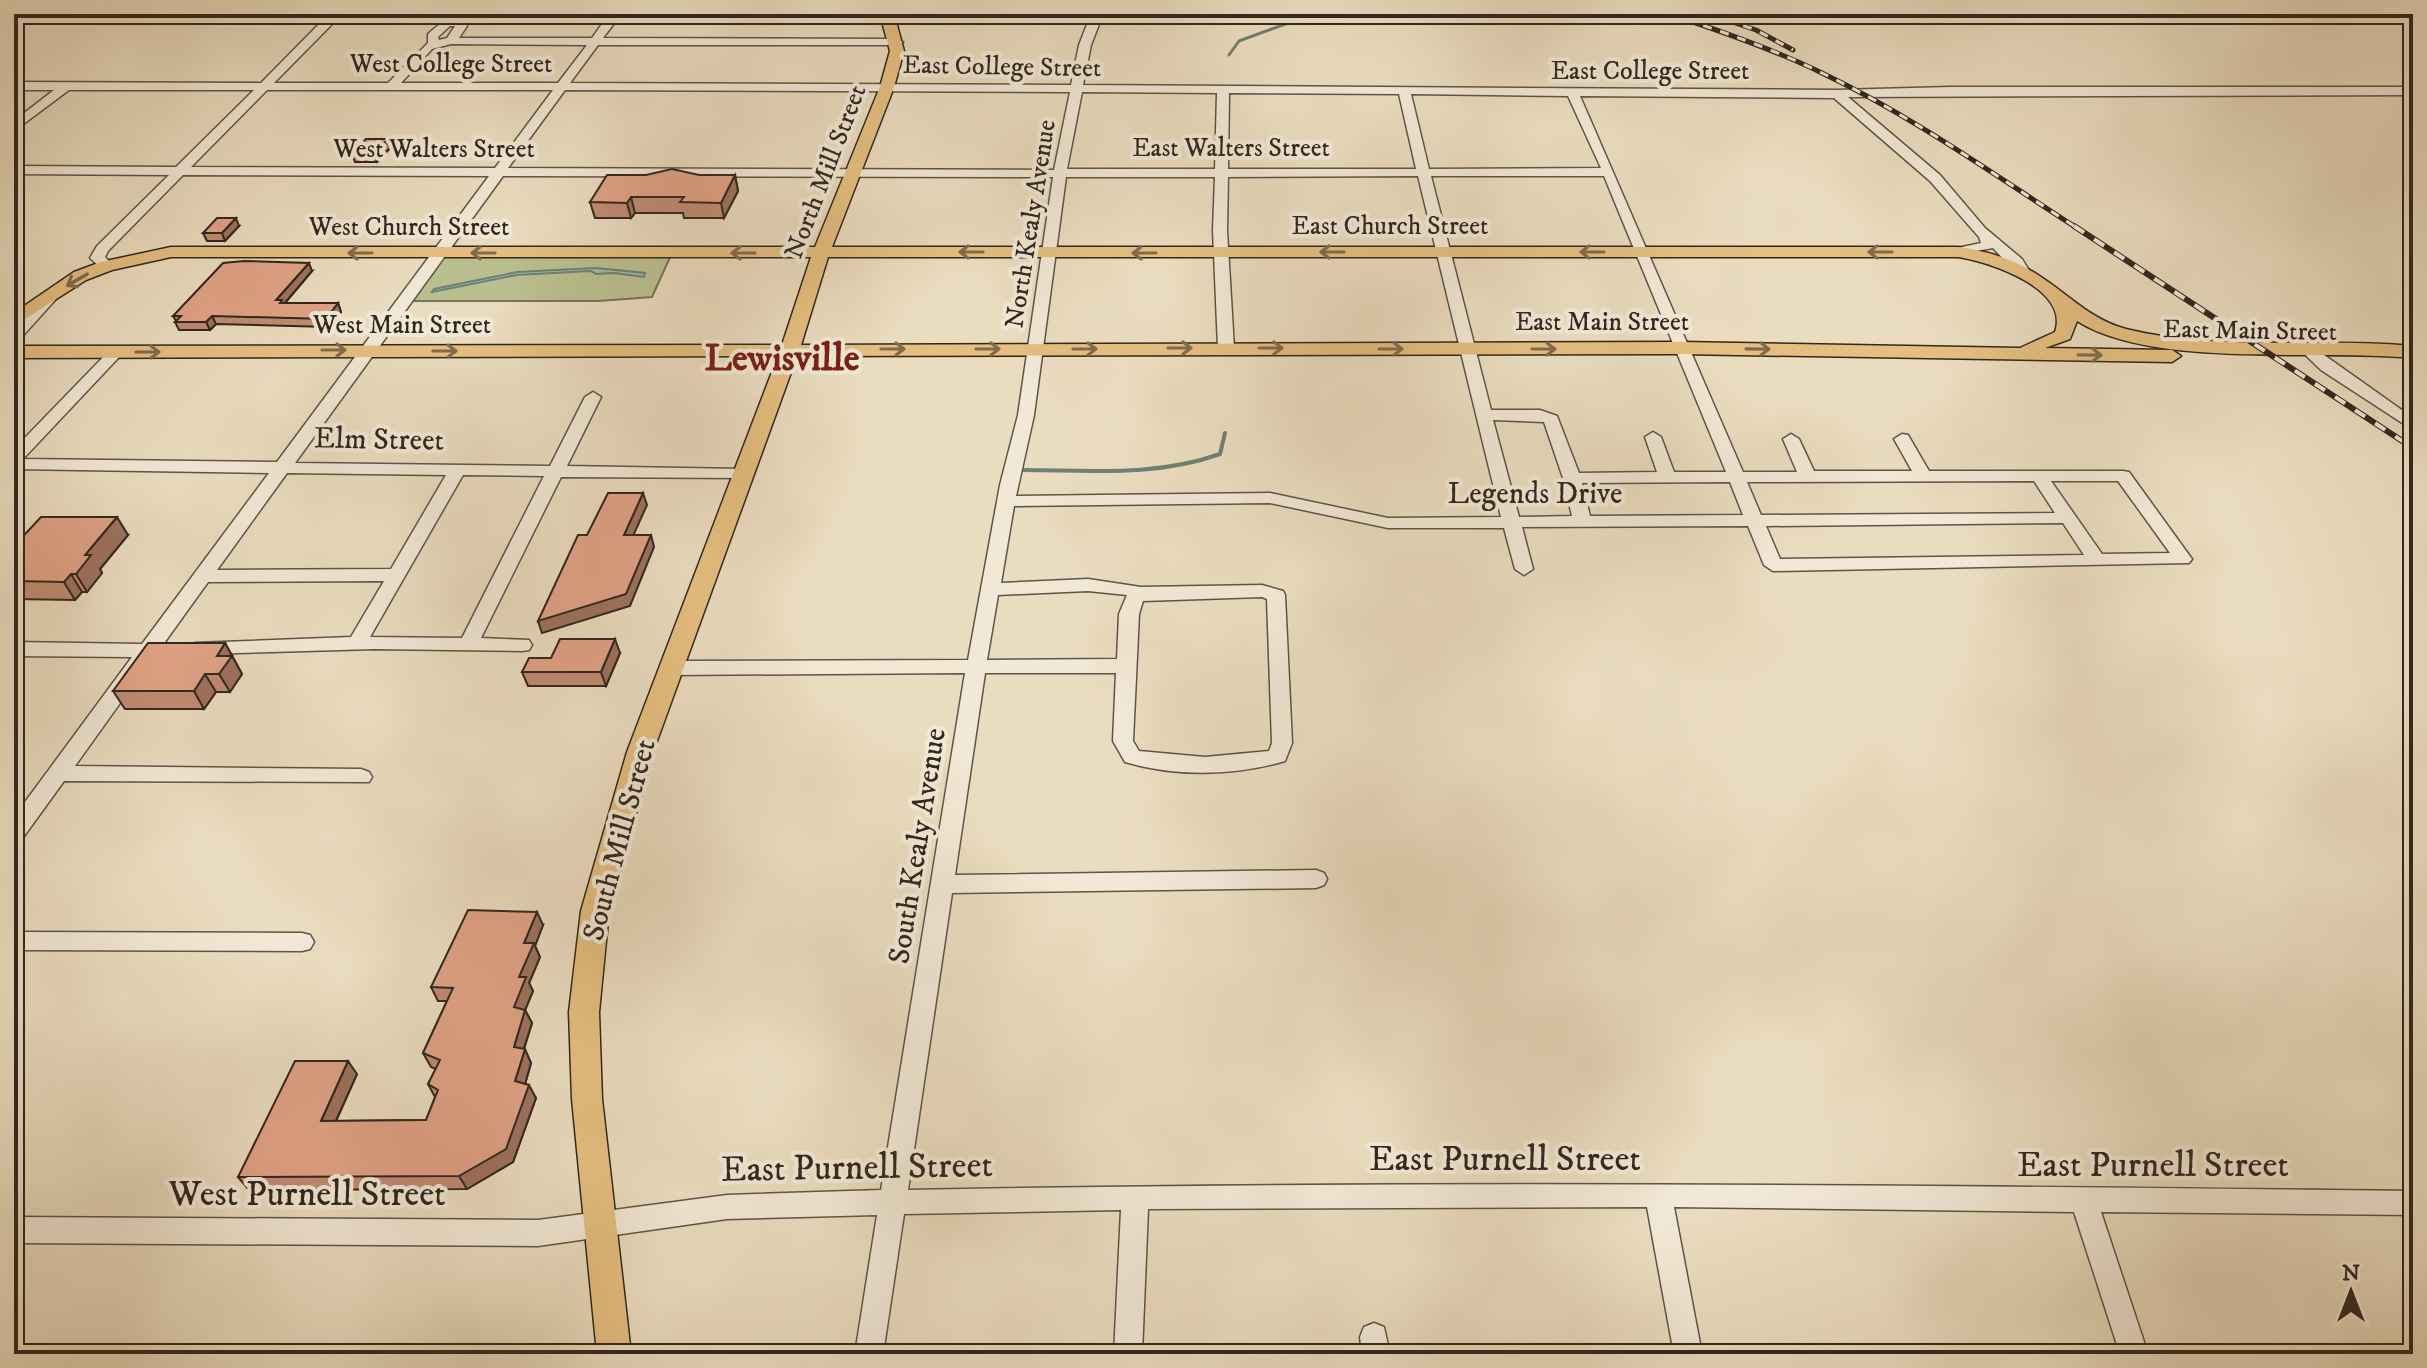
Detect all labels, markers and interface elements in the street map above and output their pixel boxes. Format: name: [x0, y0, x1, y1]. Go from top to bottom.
street label: West College Street: [349, 48, 552, 81]
street label: East College Street: [902, 49, 1102, 85]
street label: East College Street: [1551, 55, 1749, 88]
street label: North Mill Street: [778, 80, 874, 264]
street label: North Kealy Avenue: [998, 117, 1064, 331]
street label: East Walters Street: [1132, 132, 1330, 165]
street label: West Walters Street: [332, 133, 535, 166]
street label: East Church Street: [1292, 210, 1488, 243]
street label: West Church Street: [308, 211, 509, 244]
one-way arrow: [958, 244, 985, 260]
one-way arrow: [1319, 244, 1346, 260]
one-way arrow: [1579, 244, 1606, 260]
one-way arrow: [1867, 244, 1894, 260]
one-way arrow: [347, 245, 374, 261]
one-way arrow: [470, 245, 497, 261]
one-way arrow: [730, 245, 757, 261]
one-way arrow: [1131, 245, 1158, 261]
one-way arrow: [66, 272, 89, 288]
street label: East Main Street: [1515, 306, 1689, 339]
street label: West Main Street: [312, 309, 491, 342]
street label: East Main Street: [2163, 313, 2337, 349]
district label: Lewisville: [705, 335, 860, 383]
one-way arrow: [1166, 340, 1193, 356]
one-way arrow: [1257, 340, 1284, 356]
one-way arrow: [879, 341, 906, 357]
one-way arrow: [974, 341, 1001, 357]
one-way arrow: [1071, 341, 1098, 357]
one-way arrow: [1377, 341, 1404, 357]
one-way arrow: [1530, 341, 1557, 356]
one-way arrow: [1744, 341, 1771, 357]
one-way arrow: [320, 342, 347, 358]
one-way arrow: [431, 343, 458, 359]
one-way arrow: [134, 344, 161, 360]
one-way arrow: [2076, 347, 2103, 362]
street label: Elm Street: [314, 420, 444, 460]
street label: Legends Drive: [1448, 476, 1622, 513]
street label: South Kealy Avenue: [881, 725, 955, 967]
street label: South Mill Street: [575, 735, 665, 945]
street label: East Purnell Street: [1369, 1137, 1641, 1182]
street label: East Purnell Street: [721, 1143, 993, 1193]
street label: East Purnell Street: [2017, 1143, 2289, 1188]
street label: West Purnell Street: [167, 1172, 446, 1217]
north arrow: [2311, 1252, 2391, 1332]
text: N: [2342, 1260, 2360, 1287]

